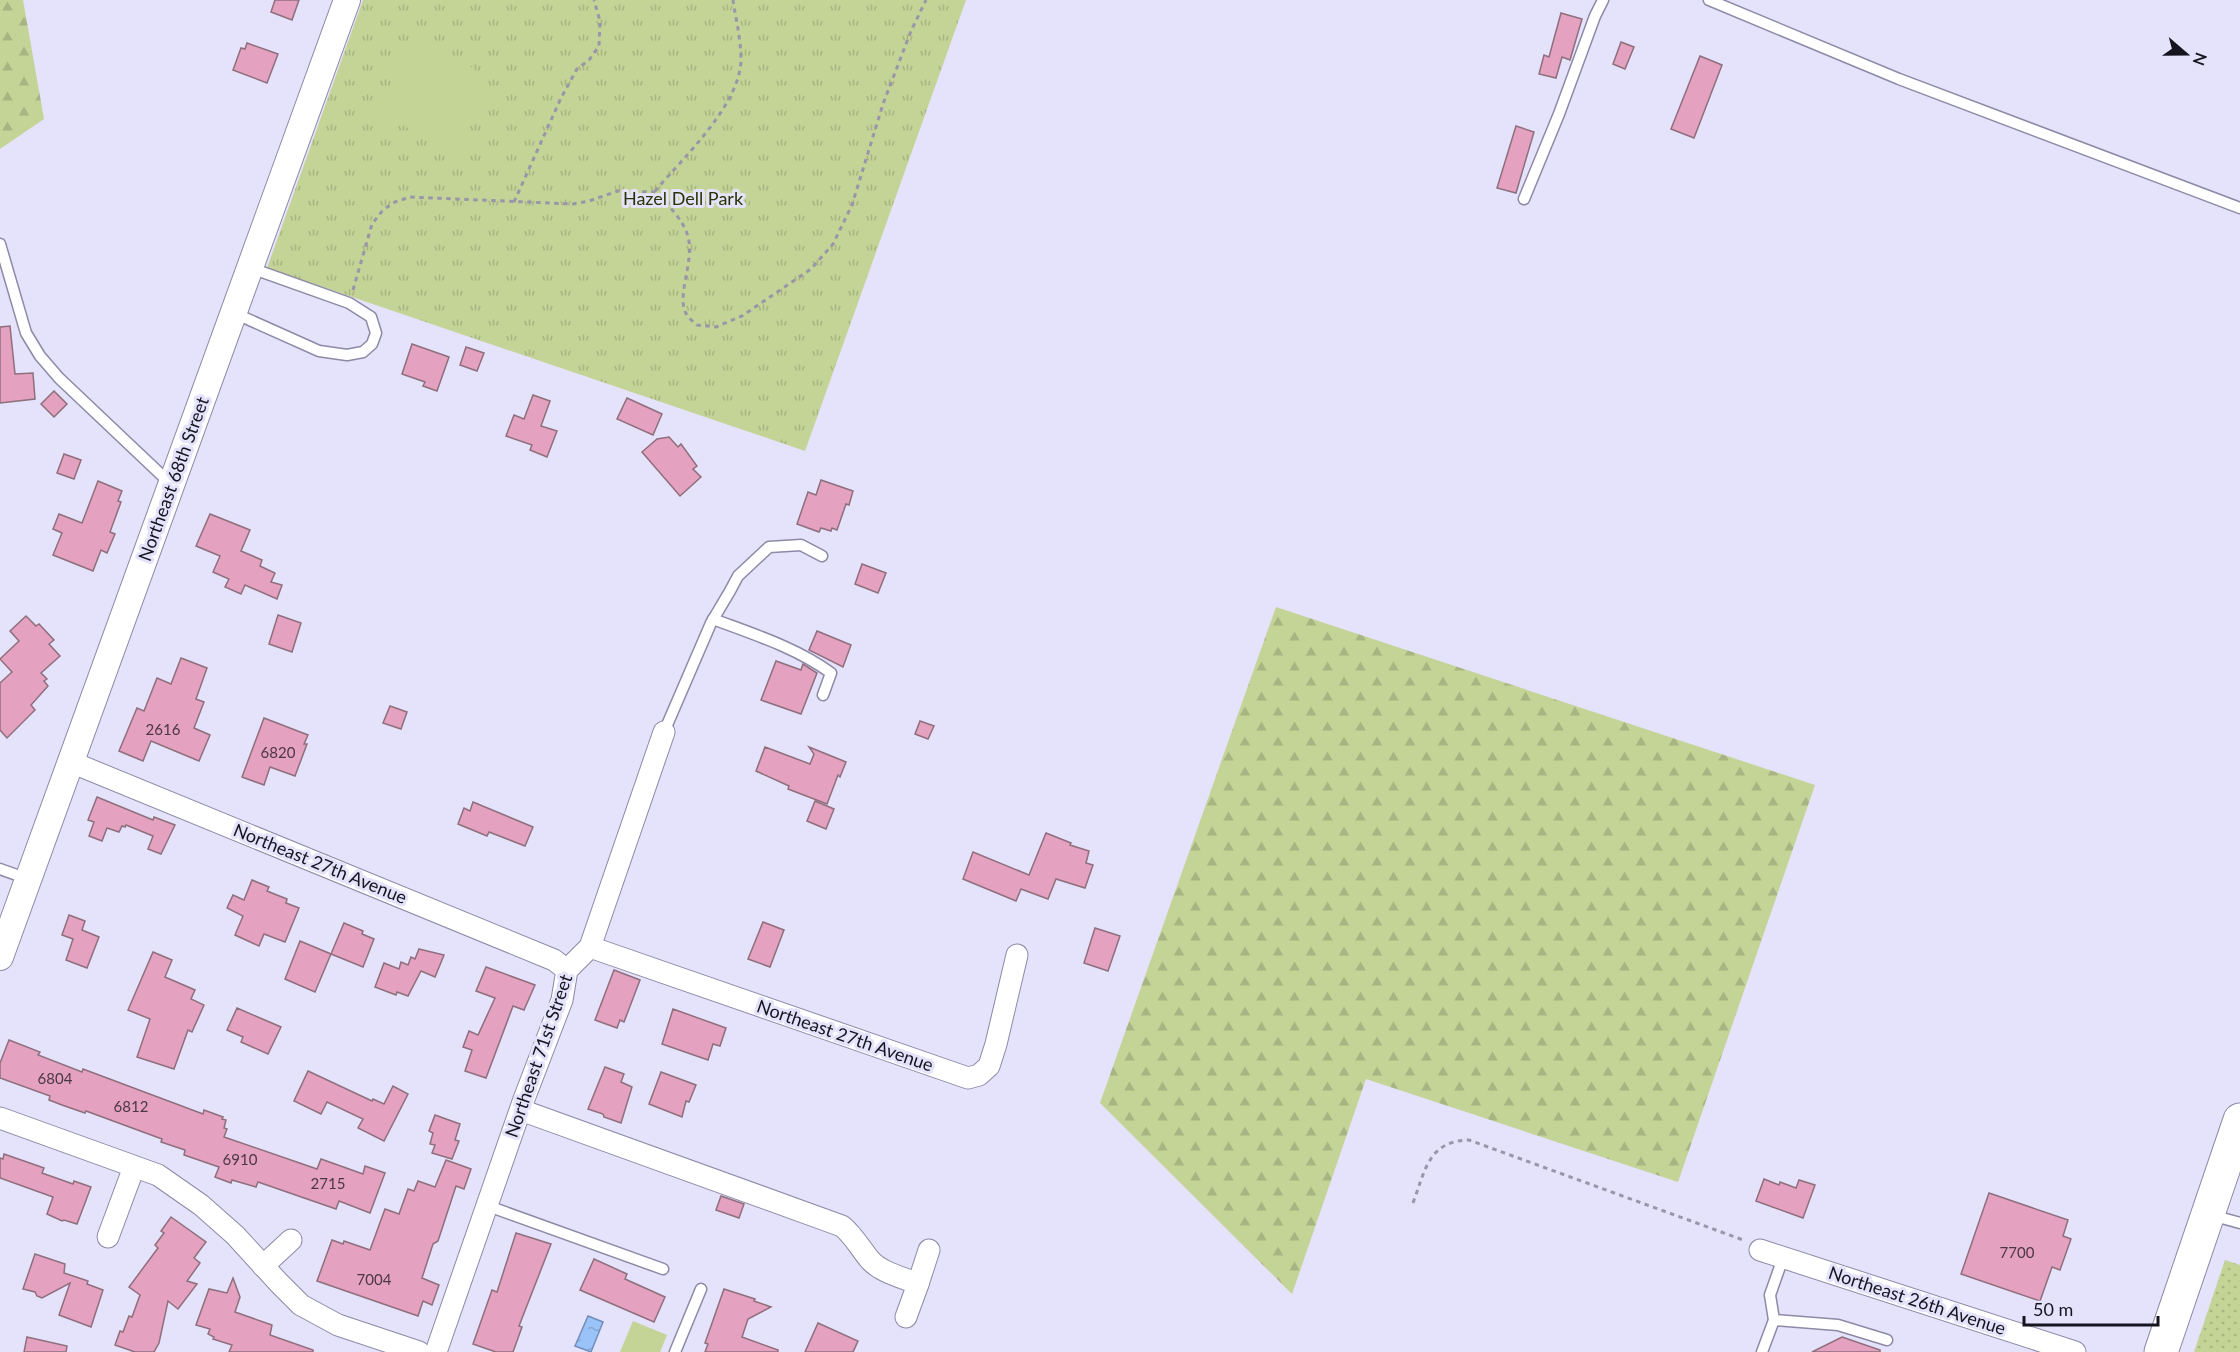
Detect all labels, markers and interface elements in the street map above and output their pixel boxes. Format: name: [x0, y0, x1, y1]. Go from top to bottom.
north arrow: [2156, 24, 2216, 84]
text: N: [2190, 50, 2212, 68]
park label: Hazel Dell Park: [623, 187, 744, 209]
street label: Northeast 68th Street: [133, 393, 213, 564]
house number: 2616: [146, 720, 181, 738]
house number: 6820: [261, 743, 296, 761]
street label: Northeast 27th Avenue: [230, 818, 410, 908]
street label: Northeast 71st Street: [500, 971, 576, 1140]
street label: Northeast 27th Avenue: [754, 995, 936, 1076]
house number: 6804: [38, 1069, 73, 1087]
house number: 6812: [114, 1097, 148, 1115]
house number: 6910: [223, 1150, 258, 1168]
house number: 2715: [311, 1174, 345, 1192]
house number: 7700: [2000, 1243, 2035, 1261]
street label: Northeast 26th Avenue: [1826, 1261, 2009, 1339]
house number: 7004: [357, 1270, 392, 1288]
scale bar: [2024, 1289, 2158, 1327]
text: 50 m: [2033, 1298, 2073, 1320]

